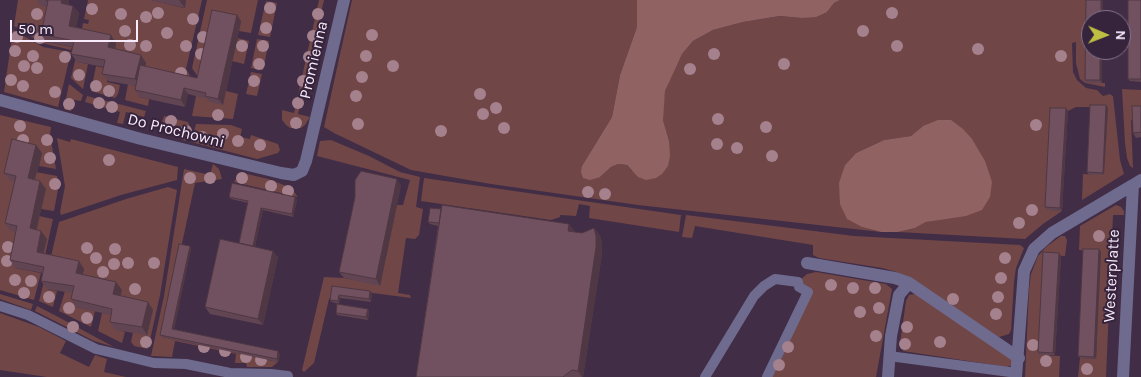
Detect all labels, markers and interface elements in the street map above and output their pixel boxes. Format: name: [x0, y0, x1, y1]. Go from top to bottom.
scale bar: [12, 10, 140, 42]
north arrow: [1081, 10, 1131, 60]
street label: Promienna: [296, 19, 332, 101]
text: 50 m: [18, 20, 53, 38]
text: N: [1112, 30, 1129, 40]
street label: Do Prochowni: [126, 110, 226, 152]
street label: Westerplatte: [1100, 229, 1124, 323]

